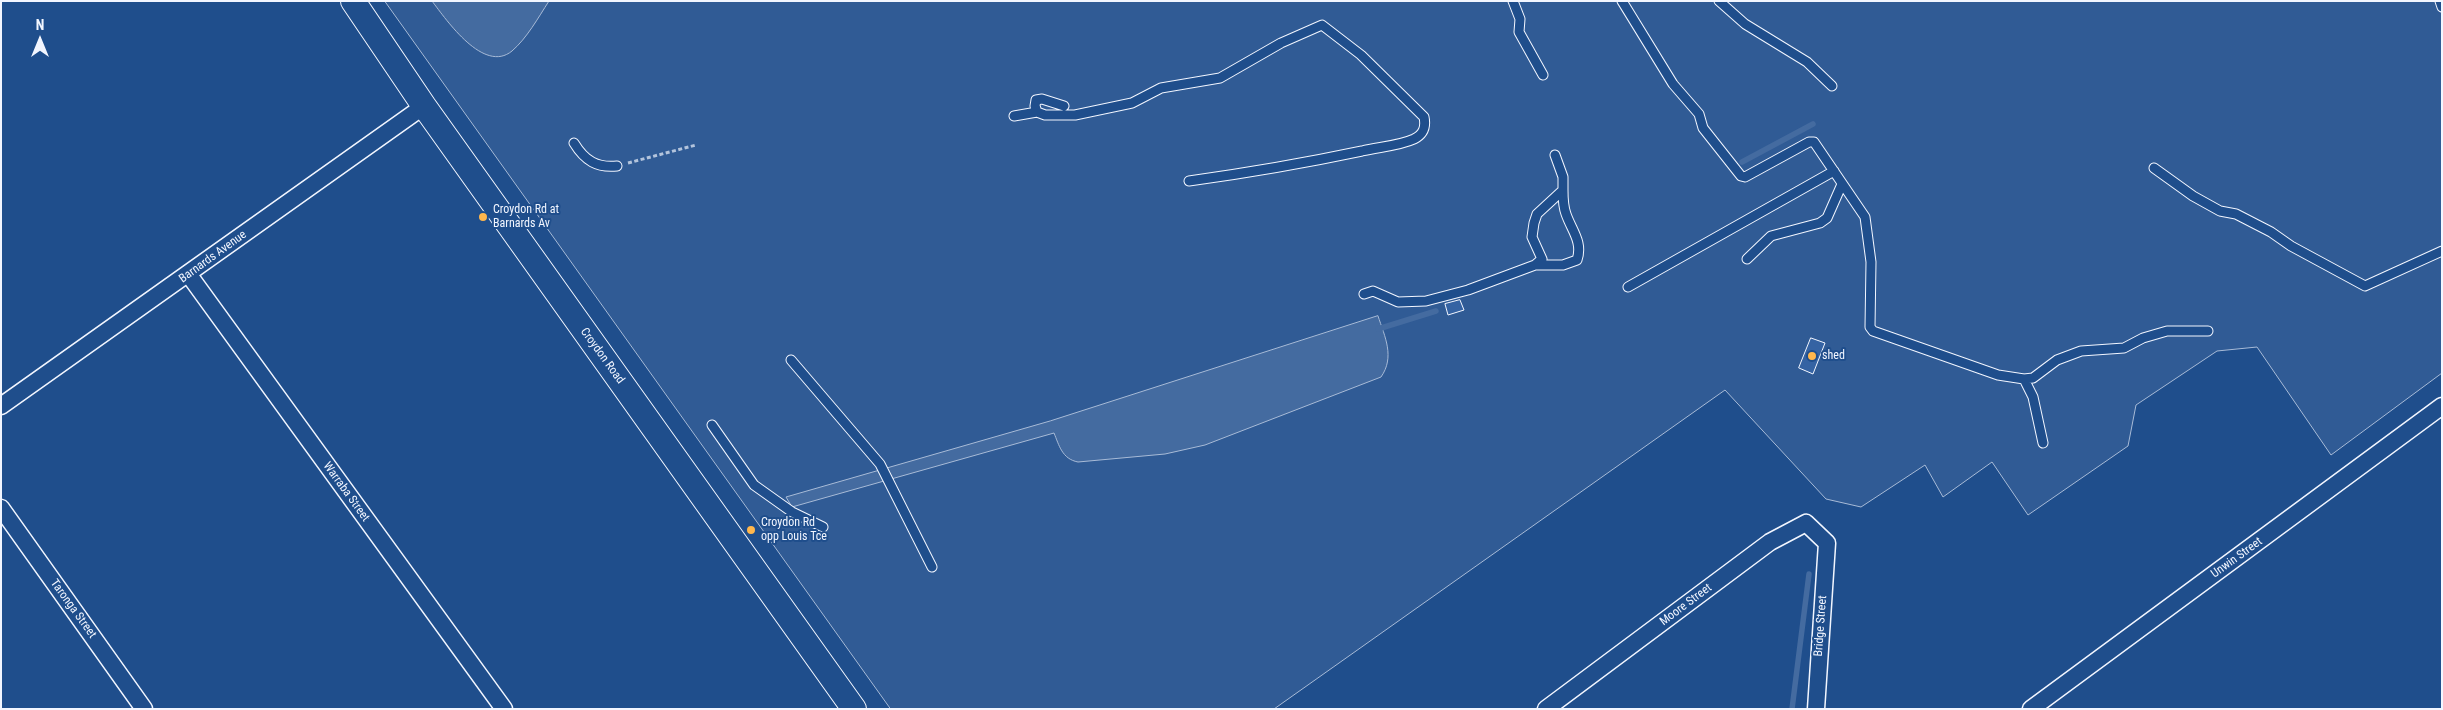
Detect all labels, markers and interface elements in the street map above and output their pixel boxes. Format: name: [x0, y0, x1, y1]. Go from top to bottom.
north arrow: [15, 15, 65, 65]
text: N: [36, 17, 44, 33]
place label: Croydon Rd at Barnards Av: [493, 203, 559, 231]
marker: Croydon Rd at Barnards Av: [477, 211, 489, 223]
street label: Barnards Avenue: [176, 228, 250, 286]
street label: Croydon Road: [577, 325, 627, 387]
place label: shed: [1822, 349, 1845, 363]
marker: shed: [1806, 350, 1818, 362]
street label: Warraba Street: [320, 459, 372, 525]
place label: Croydon Rd opp Louis Tce: [761, 516, 827, 544]
marker: Croydon Rd opp Louis Tce: [745, 524, 757, 536]
street label: Unwin Street: [2209, 535, 2265, 581]
street label: Taronga Street: [47, 577, 99, 641]
street label: Moore Street: [1657, 581, 1715, 629]
street label: Bridge Street: [1812, 595, 1830, 657]

